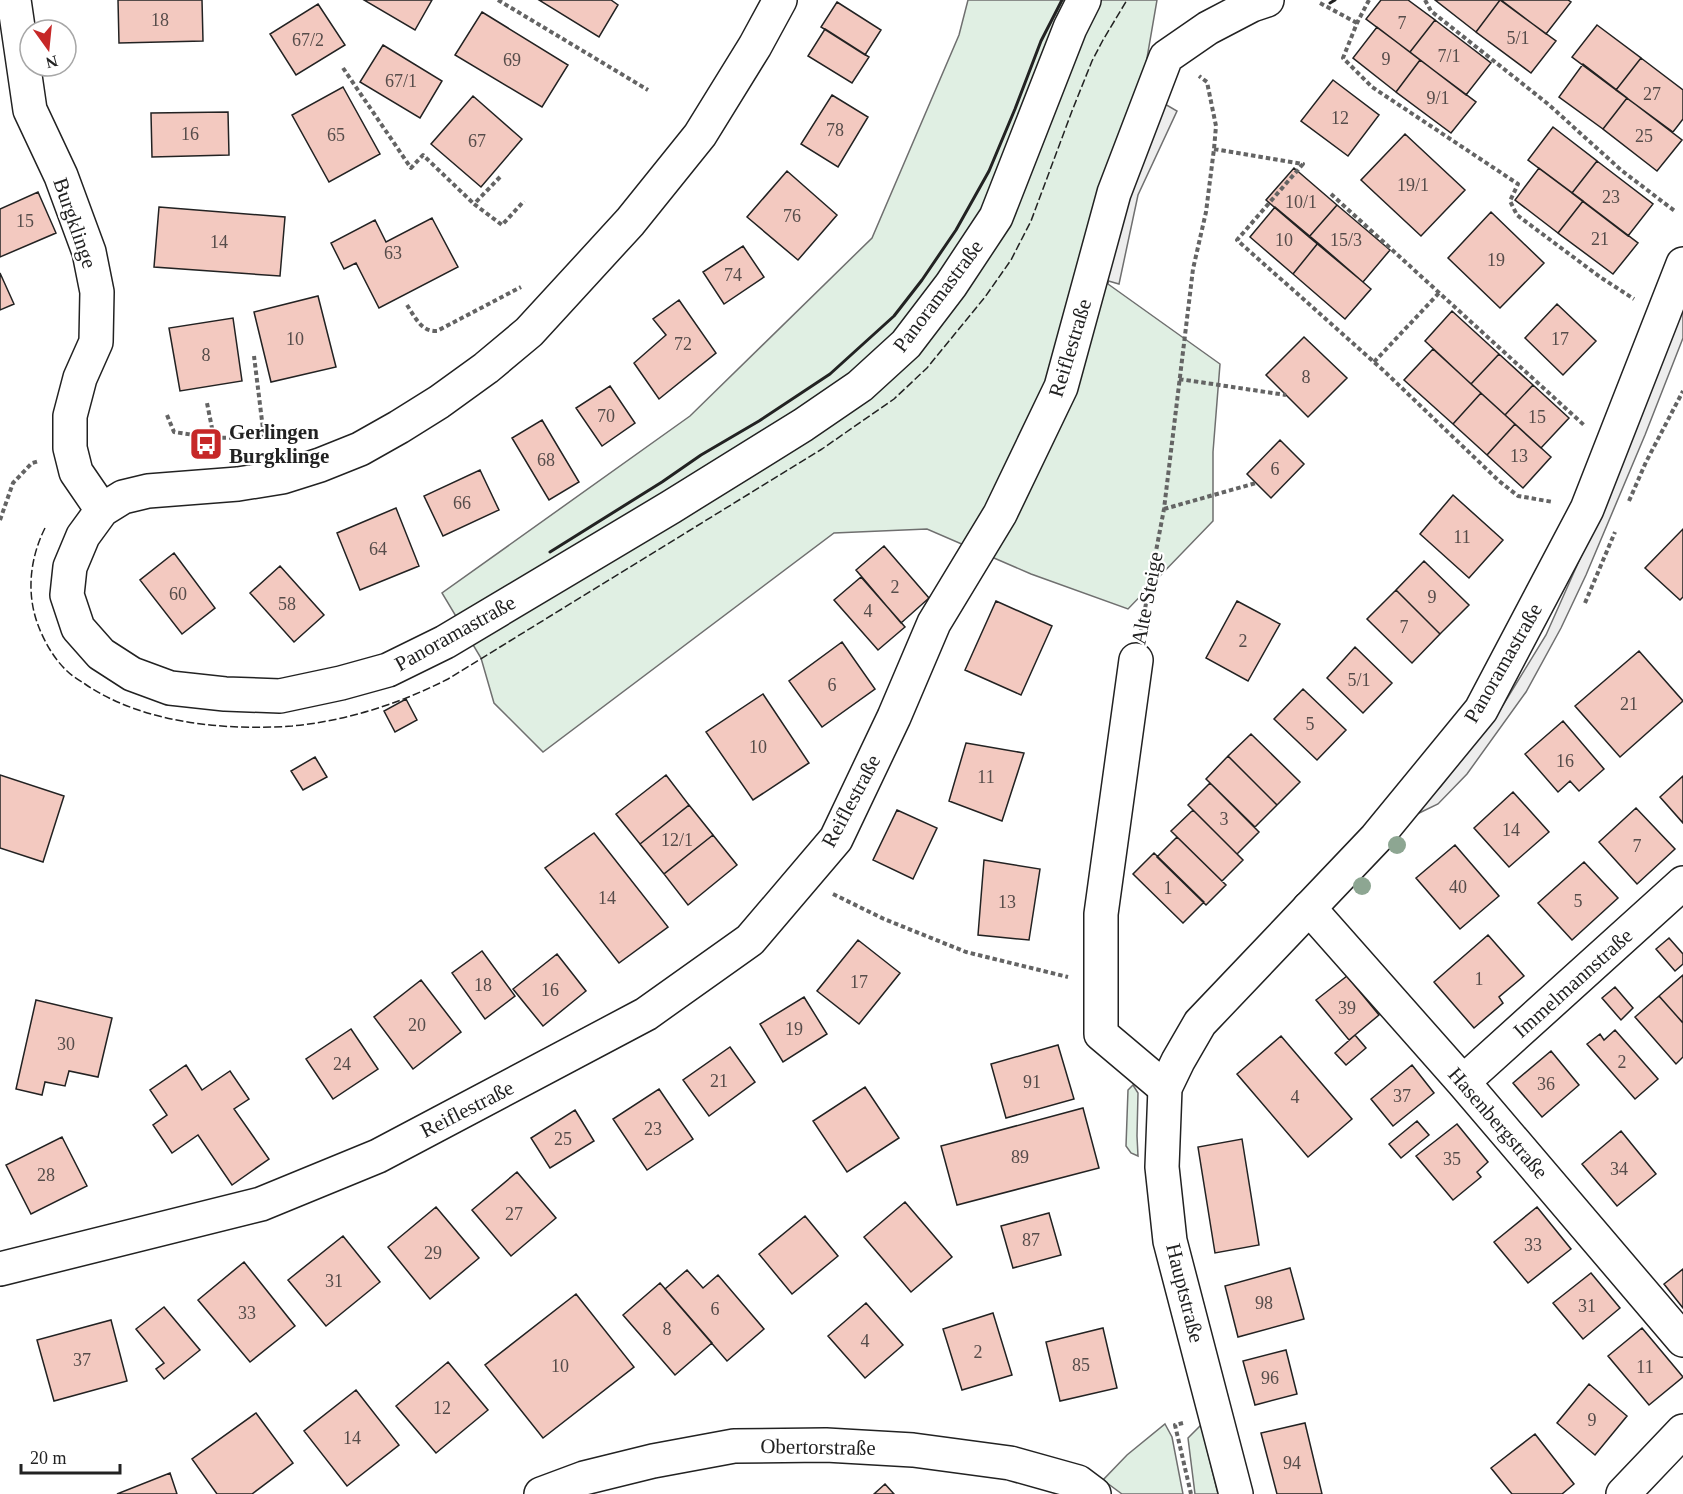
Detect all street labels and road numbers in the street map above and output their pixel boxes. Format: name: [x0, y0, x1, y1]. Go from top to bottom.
street label: Burgklinge: [48, 175, 102, 271]
street label: Panoramastraße: [888, 235, 988, 357]
street label: Reiflestraße: [1044, 296, 1096, 400]
street label: Alte Steige: [1126, 550, 1168, 646]
street label: Panoramastraße: [391, 590, 519, 676]
street label: Panoramastraße: [1459, 599, 1547, 727]
street label: Reiflestraße: [817, 751, 885, 851]
street label: Immelmannstraße: [1509, 923, 1637, 1043]
street label: Hasenbergstraße: [1443, 1062, 1553, 1184]
street label: Reiflestraße: [416, 1075, 518, 1143]
street label: Hauptstraße: [1161, 1241, 1209, 1345]
street label: Obertorstraße: [760, 1434, 876, 1460]

